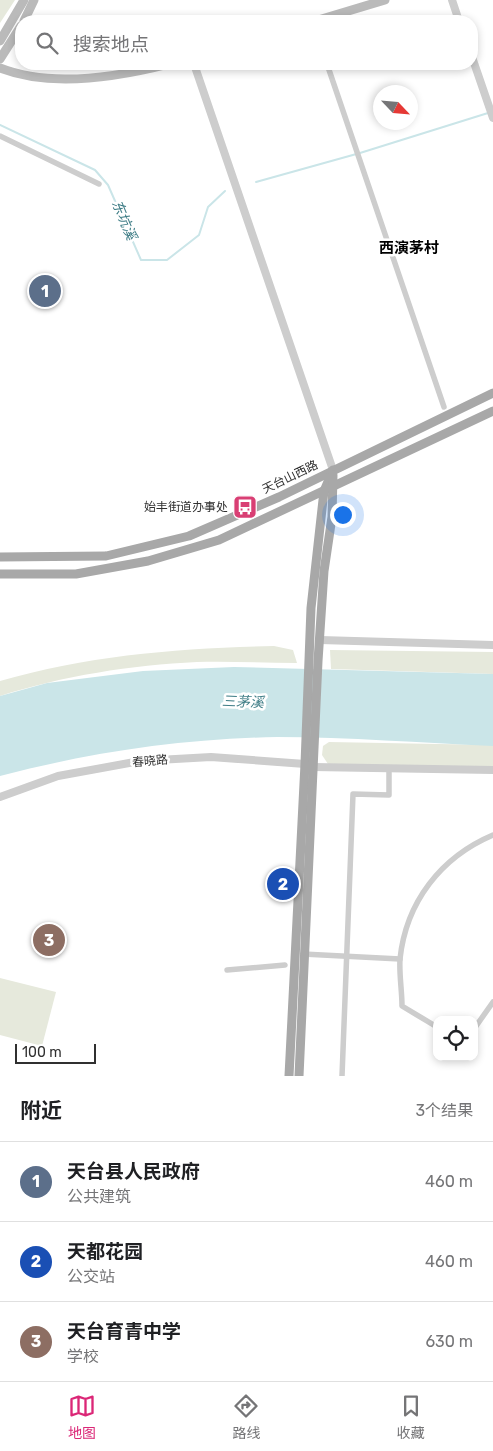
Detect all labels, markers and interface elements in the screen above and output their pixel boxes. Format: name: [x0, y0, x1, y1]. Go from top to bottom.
search box: [15, 15, 478, 70]
icon: search: [33, 29, 61, 57]
text: 搜索地点: [73, 33, 149, 56]
north arrow: [373, 85, 418, 130]
water label: 东坑溪: [108, 197, 141, 244]
district label: 西演茅村: [379, 239, 439, 257]
pin: 1: [29, 272, 61, 310]
street label: 天台山西路: [260, 458, 320, 496]
bus stop icon: 始丰街道办事处: [232, 494, 258, 520]
place label: 始丰街道办事处: [144, 500, 228, 514]
your location: [330, 502, 356, 528]
water label: 三茅溪: [222, 693, 266, 711]
street label: 春晓路: [131, 752, 169, 770]
pin: 2: [267, 865, 299, 903]
pin: 3: [33, 921, 65, 959]
map controls: [433, 1016, 478, 1061]
button: locate: [433, 1016, 478, 1061]
scale bar: [15, 1041, 96, 1064]
text: 100 m: [22, 1044, 62, 1061]
text: 附近: [20, 1098, 62, 1123]
text: 3个结果: [415, 1101, 473, 1120]
text: 天台县人民政府: [67, 1160, 200, 1183]
text: 1: [32, 1172, 40, 1191]
text: 460 m: [425, 1172, 473, 1191]
text: 公共建筑: [67, 1187, 131, 1206]
text: 天都花园: [67, 1240, 143, 1263]
text: 2: [31, 1252, 41, 1271]
text: 460 m: [425, 1252, 473, 1271]
text: 公交站: [67, 1267, 115, 1286]
text: 天台育青中学: [67, 1320, 181, 1343]
text: 3: [31, 1332, 41, 1351]
text: 630 m: [425, 1332, 473, 1351]
text: 学校: [67, 1347, 99, 1366]
tab: 地图: [68, 1392, 96, 1442]
tab: 路线: [232, 1392, 260, 1442]
tab: 收藏: [397, 1392, 425, 1442]

